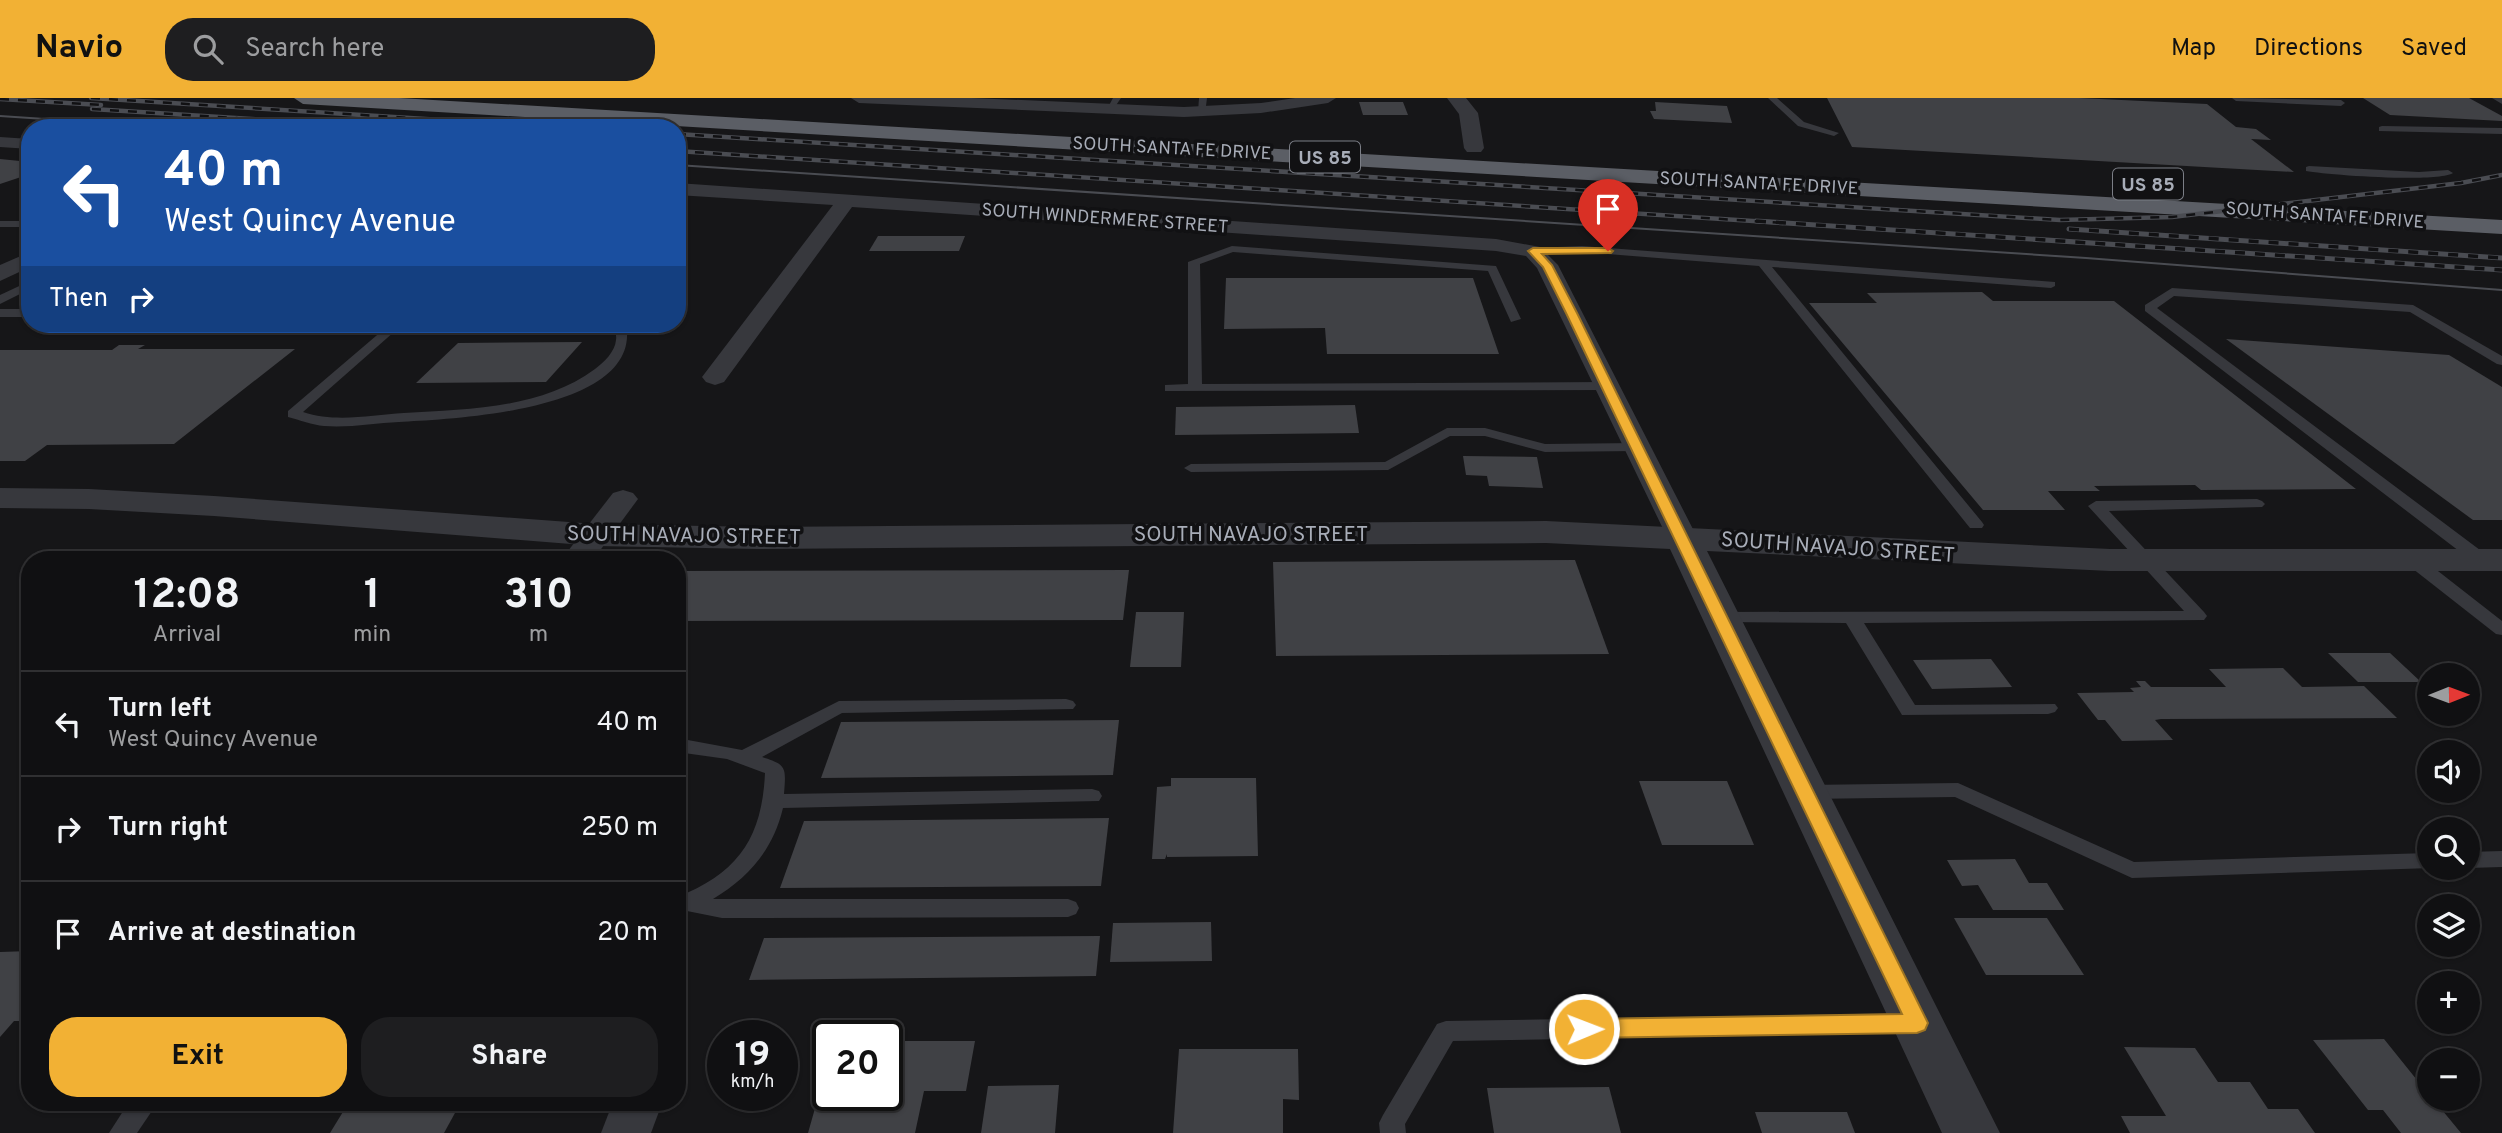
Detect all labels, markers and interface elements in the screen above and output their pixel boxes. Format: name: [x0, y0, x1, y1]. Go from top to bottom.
search box: [165, 18, 655, 81]
text: Navio: [35, 28, 123, 70]
icon: search: [189, 30, 227, 68]
text: Search here: [245, 33, 384, 66]
text: Map: [2171, 34, 2216, 64]
text: Directions: [2254, 34, 2363, 64]
text: Saved: [2401, 34, 2467, 64]
street label: SOUTH SANTA FE DRIVE: [1072, 133, 1272, 166]
text: 40 m: [164, 142, 283, 204]
road number: US 85: [1290, 142, 1360, 172]
icon: left: [49, 147, 140, 238]
street label: SOUTH SANTA FE DRIVE: [1659, 168, 1859, 201]
road number: US 85: [2113, 169, 2183, 200]
pin: [1578, 179, 1638, 251]
icon: arrive: [1589, 190, 1627, 228]
street label: SOUTH SANTA FE DRIVE: [2225, 198, 2425, 235]
street label: SOUTH WINDERMERE STREET: [981, 199, 1229, 240]
text: West Quincy Avenue: [164, 203, 456, 243]
icon: right: [122, 280, 160, 318]
text: Then: [49, 283, 108, 316]
street label: SOUTH NAVAJO STREET: [567, 521, 801, 552]
street label: SOUTH NAVAJO STREET: [1134, 522, 1368, 549]
street label: SOUTH NAVAJO STREET: [1720, 527, 1956, 570]
text: 12:08: [134, 570, 240, 623]
text: 1: [364, 570, 381, 623]
text: 310: [504, 570, 573, 623]
text: Arrival: [153, 621, 221, 650]
text: min: [353, 621, 391, 650]
text: m: [529, 621, 548, 650]
north arrow: [2417, 663, 2480, 726]
map controls: [2417, 663, 2480, 1111]
text: Turn left: [108, 693, 212, 726]
icon: left: [49, 705, 87, 743]
text: 40 m: [597, 707, 658, 740]
text: West Quincy Avenue: [108, 726, 318, 755]
button: sound: [2417, 740, 2480, 803]
icon: right: [49, 810, 87, 848]
text: Turn right: [108, 812, 228, 845]
text: 250 m: [581, 812, 658, 845]
button: search: [2417, 817, 2480, 880]
button: layers: [2417, 894, 2480, 957]
icon: arrive: [49, 915, 87, 953]
text: Arrive at destination: [108, 917, 356, 950]
text: 20 m: [597, 917, 658, 950]
button: +: [2417, 971, 2480, 1034]
position arrow: [1547, 992, 1621, 1066]
button: Exit: [49, 1017, 347, 1097]
button: Share: [361, 1017, 658, 1097]
speed limit sign: 20: [812, 1020, 903, 1111]
text: 19: [735, 1034, 770, 1078]
button: −: [2417, 1048, 2480, 1111]
text: km/h: [731, 1071, 774, 1094]

